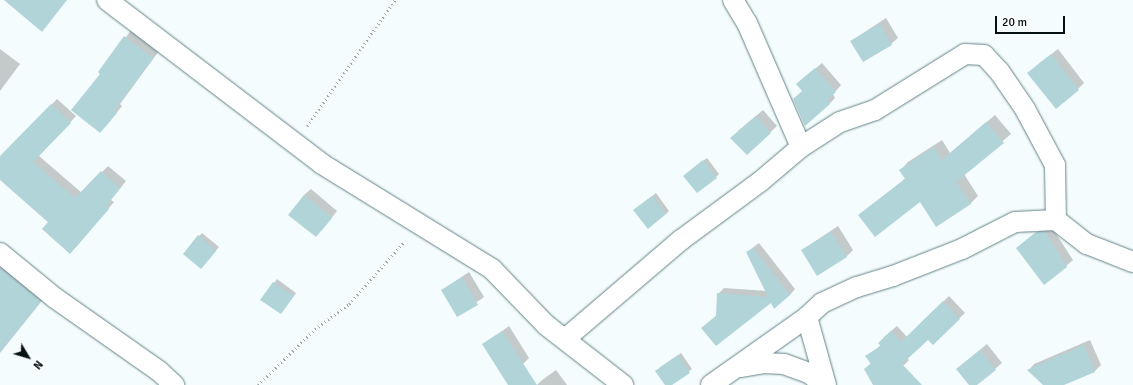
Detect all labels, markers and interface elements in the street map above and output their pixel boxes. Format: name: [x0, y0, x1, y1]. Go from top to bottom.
scale bar: [997, 8, 1067, 34]
text: 20 m: [1002, 15, 1027, 30]
north arrow: [8, 337, 48, 377]
text: N: [30, 358, 45, 372]

